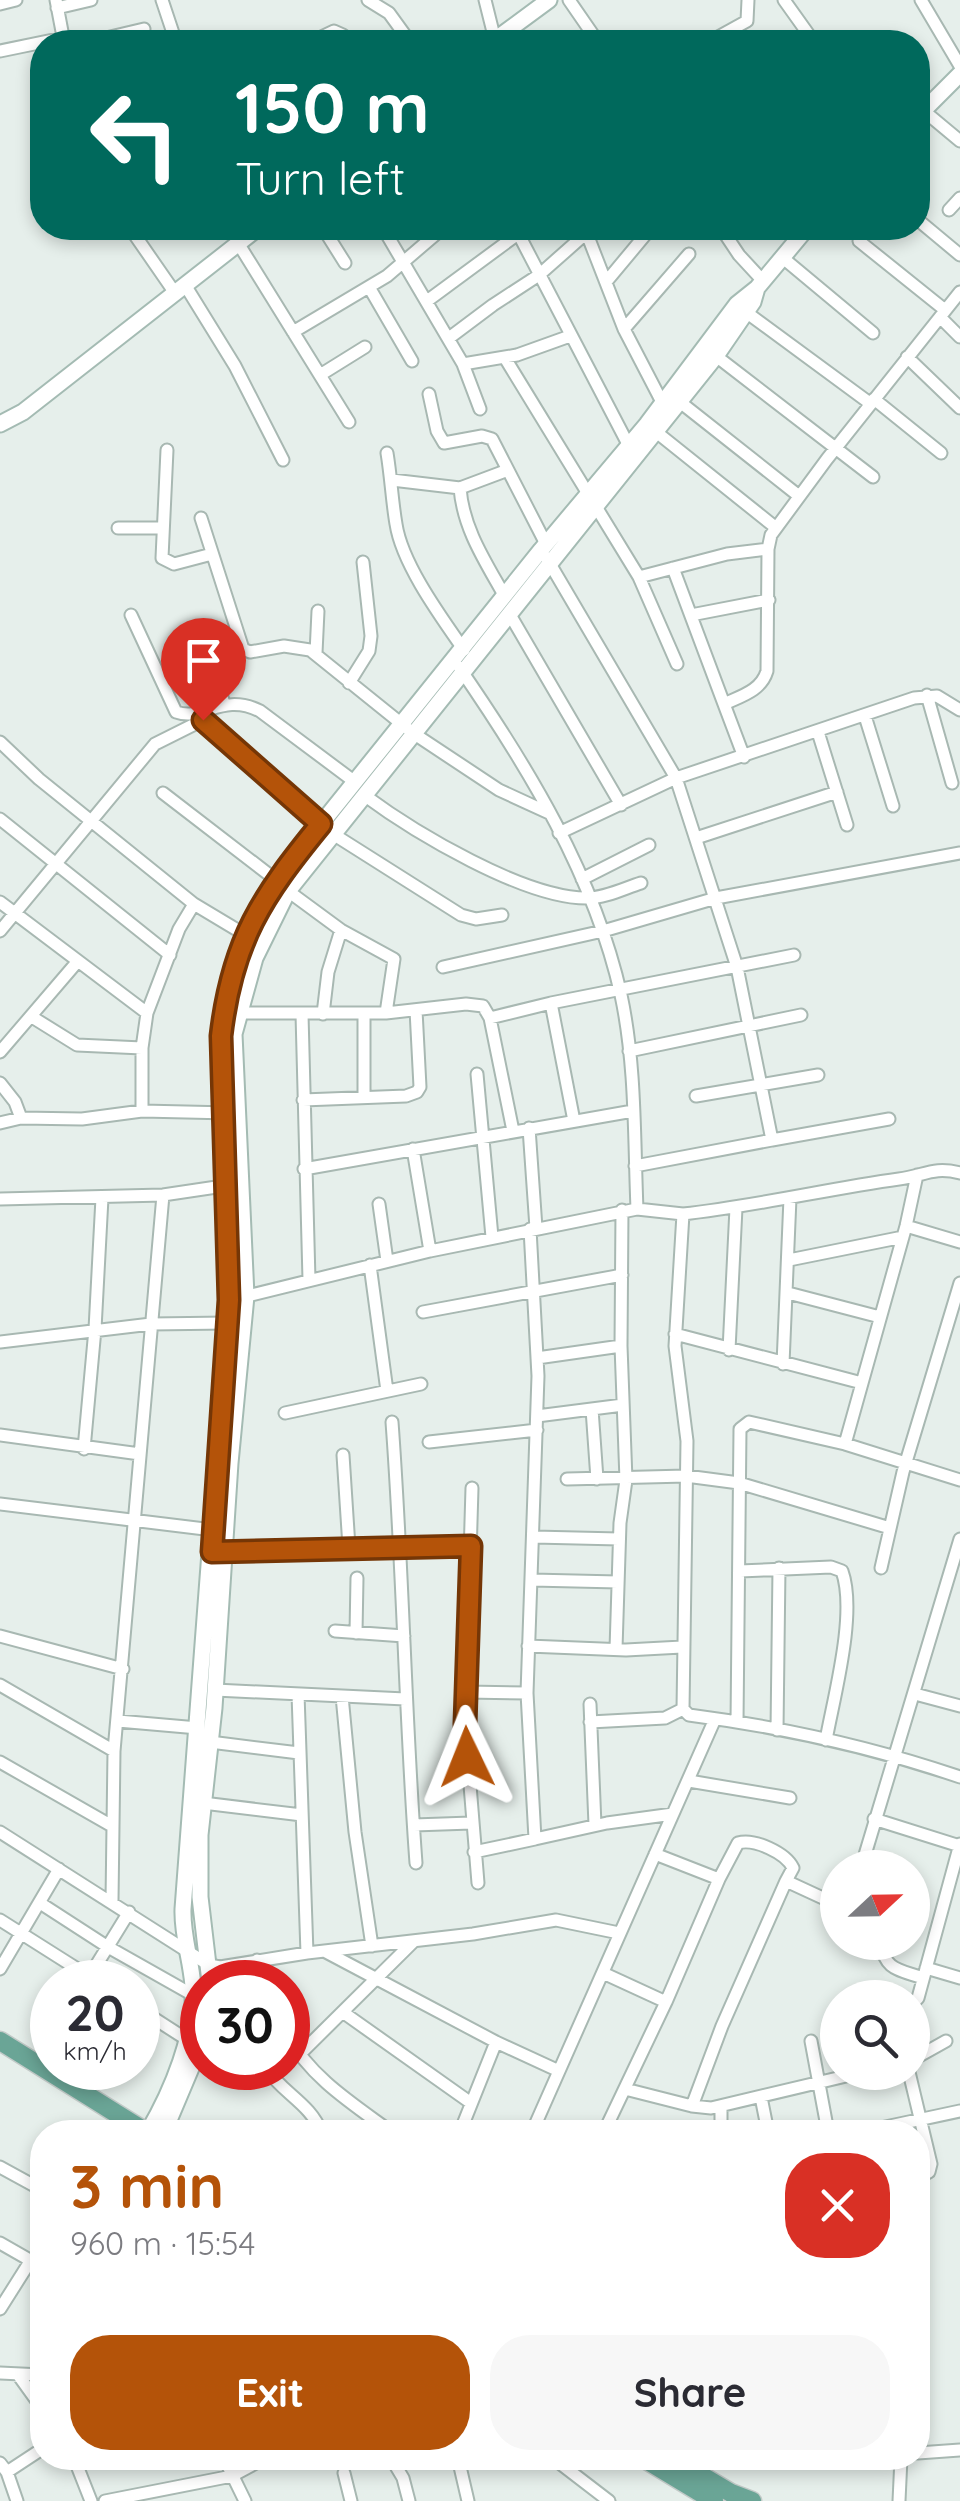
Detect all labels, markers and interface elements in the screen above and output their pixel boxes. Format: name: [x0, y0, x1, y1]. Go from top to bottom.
text: 150 m: [235, 63, 430, 151]
icon: left: [70, 70, 200, 200]
text: Turn left: [235, 150, 405, 206]
pin: [161, 618, 246, 721]
icon: arrive: [176, 633, 231, 688]
position arrow: [415, 1705, 519, 1809]
north arrow: [820, 1850, 930, 1960]
map controls: [820, 1850, 930, 2090]
speed limit sign: 30: [180, 1960, 310, 2090]
button: search: [820, 1980, 930, 2090]
text: 20: [65, 1981, 125, 2044]
text: km/h: [63, 2035, 127, 2066]
text: 3 min: [70, 2148, 224, 2223]
button: close: [785, 2153, 890, 2258]
text: 960 m · 15:54: [70, 2223, 255, 2263]
button: Exit: [70, 2335, 470, 2450]
button: Share: [490, 2335, 890, 2450]

